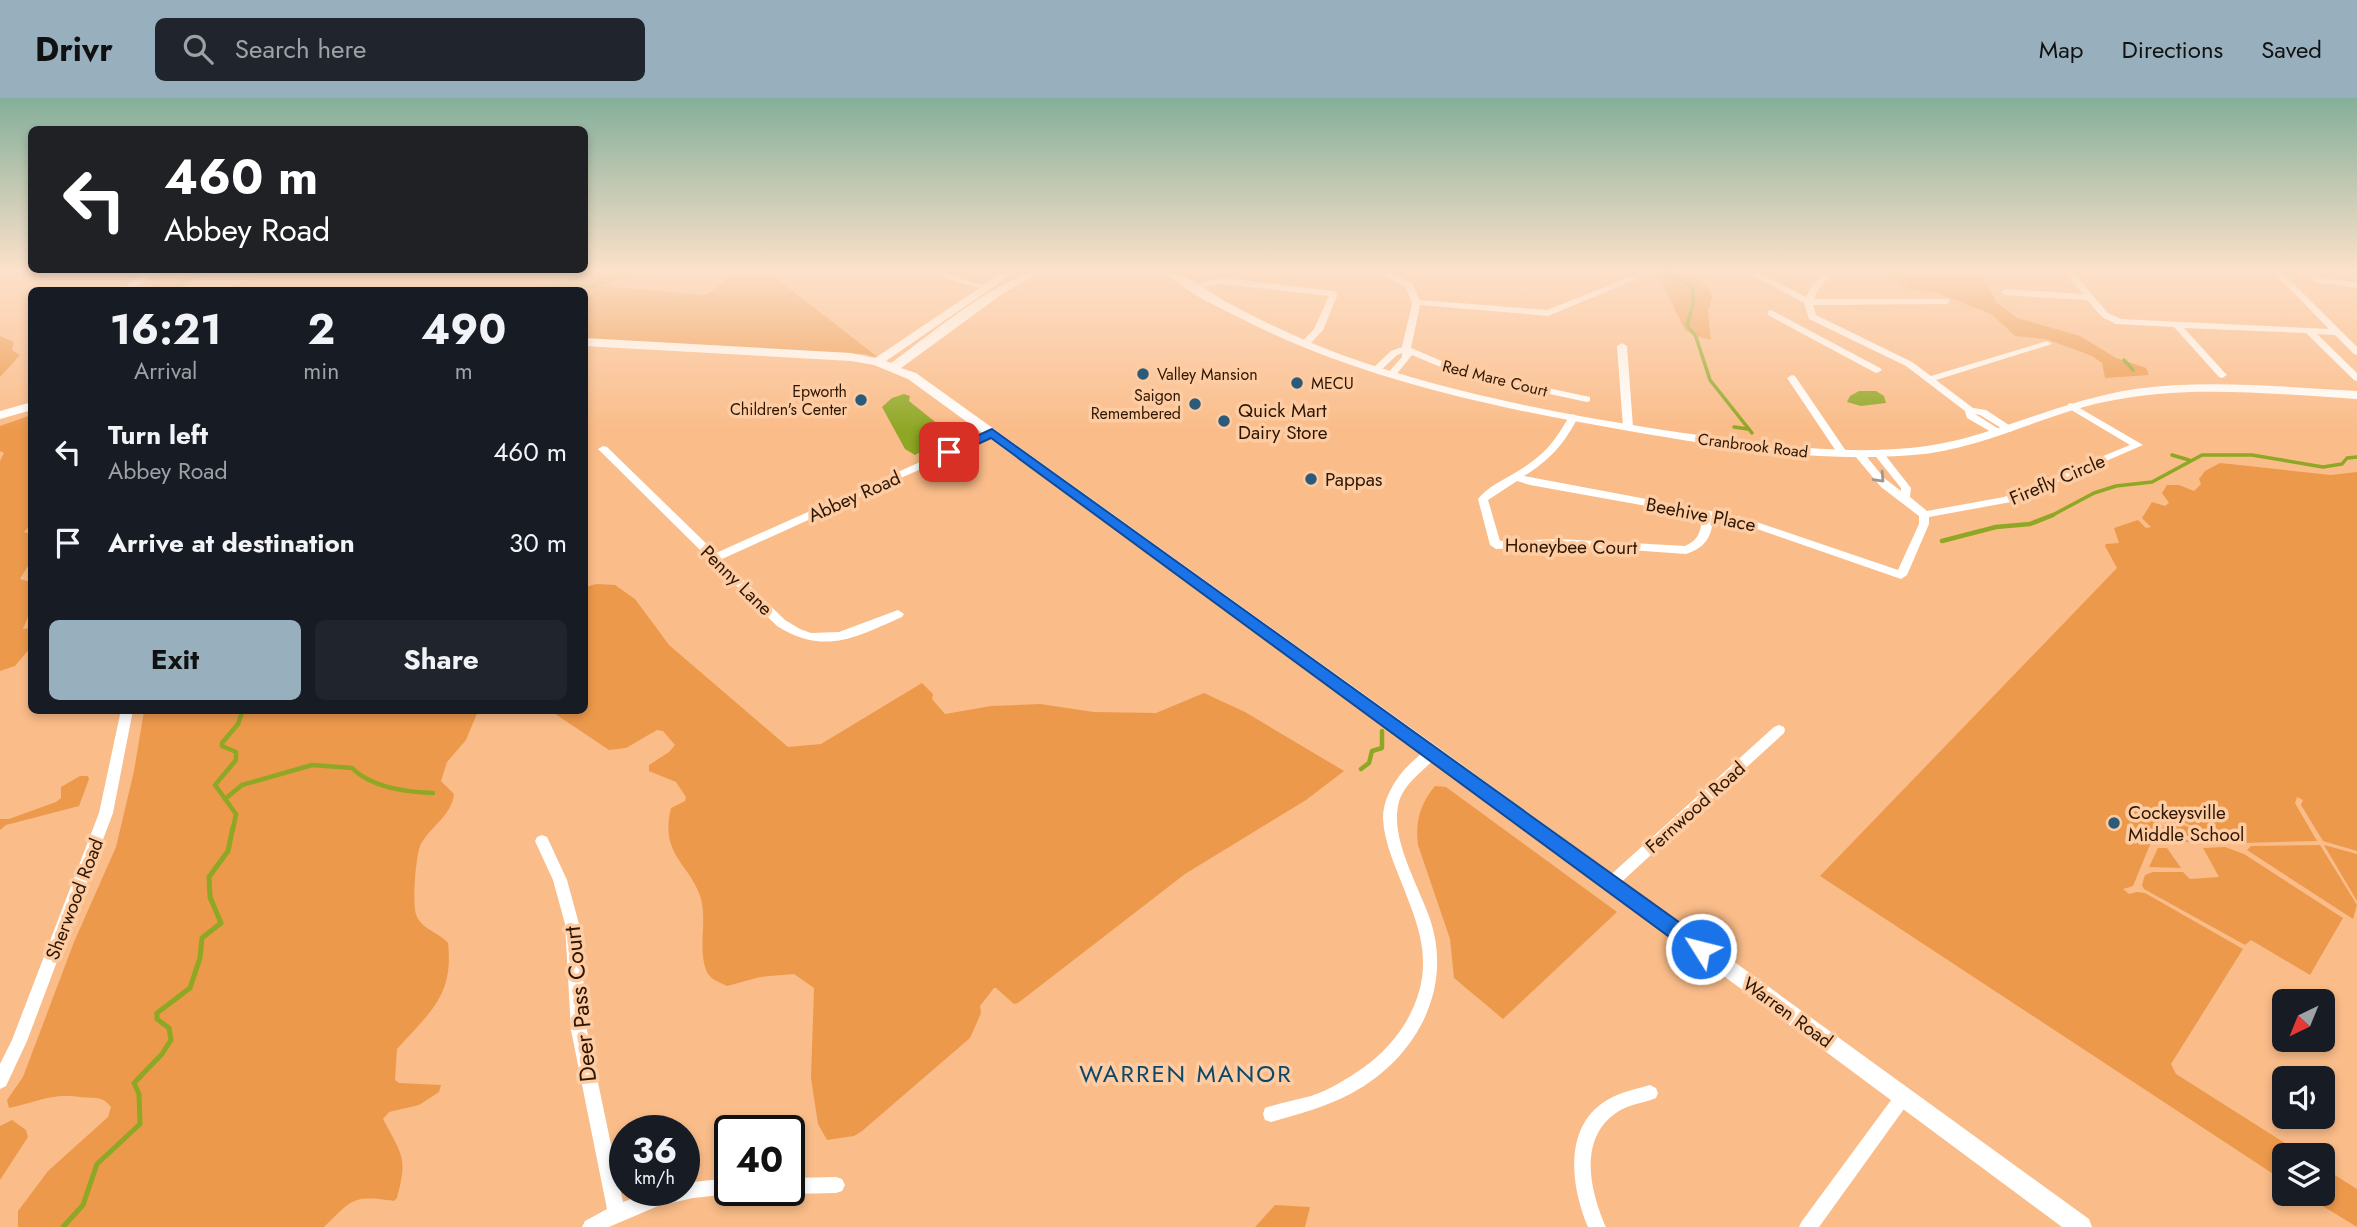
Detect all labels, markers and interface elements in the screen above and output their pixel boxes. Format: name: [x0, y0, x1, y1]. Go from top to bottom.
search box: [155, 18, 645, 81]
text: Drivr: [35, 26, 113, 73]
icon: search: [179, 30, 217, 68]
text: Search here: [235, 30, 366, 68]
text: Map: [2039, 32, 2084, 67]
text: Directions: [2122, 32, 2223, 67]
text: Saved: [2261, 32, 2322, 67]
text: 460 m: [164, 142, 318, 212]
icon: left: [49, 154, 140, 245]
text: Abbey Road: [164, 207, 330, 253]
text: 16:21: [110, 299, 222, 360]
text: 2: [308, 299, 335, 360]
text: 490: [421, 299, 506, 360]
text: Arrival: [134, 354, 197, 388]
text: min: [303, 354, 339, 388]
text: m: [455, 354, 473, 388]
street label: Red Mare Court: [1440, 354, 1550, 403]
place label: Valley Mansion: [1157, 363, 1258, 386]
marker: Valley Mansion: [1135, 366, 1151, 382]
place label: MECU: [1311, 372, 1354, 395]
marker: MECU: [1289, 375, 1305, 391]
place label: Epworth Children's Center: [730, 380, 848, 421]
place label: Saigon Remembered: [1091, 384, 1181, 425]
marker: Epworth Children's Center: [853, 392, 869, 408]
marker: Saigon Remembered: [1187, 396, 1203, 412]
place label: Quick Mart Dairy Store: [1238, 397, 1328, 446]
marker: Quick Mart Dairy Store: [1216, 413, 1232, 429]
text: Turn left: [108, 416, 208, 454]
pin: [919, 422, 979, 482]
street label: Cranbrook Road: [1697, 427, 1809, 464]
icon: left: [49, 433, 87, 471]
text: 460 m: [493, 433, 567, 471]
icon: arrive: [930, 433, 968, 471]
street label: Firefly Circle: [2005, 447, 2109, 512]
text: Abbey Road: [108, 454, 228, 488]
street label: Abbey Road: [804, 464, 905, 529]
place label: Pappas: [1325, 466, 1383, 493]
one-way arrow: [1871, 470, 1884, 483]
marker: Pappas: [1303, 471, 1319, 487]
street label: Beehive Place: [1644, 491, 1758, 538]
icon: arrive: [49, 524, 87, 562]
text: Arrive at destination: [108, 524, 355, 562]
text: 30 m: [509, 524, 567, 562]
street label: Honeybee Court: [1505, 532, 1638, 561]
street label: Penny Lane: [695, 539, 779, 622]
button: Exit: [49, 620, 301, 700]
button: Share: [315, 620, 567, 700]
street label: Fernwood Road: [1639, 755, 1751, 860]
place label: Cockeysville Middle School: [2128, 799, 2244, 848]
marker: Cockeysville Middle School: [2106, 815, 2122, 831]
street label: Sherwood Road: [39, 835, 110, 964]
position arrow: [1664, 912, 1738, 986]
street label: Deer Pass Court: [555, 924, 605, 1084]
street label: Warren Road: [1737, 971, 1838, 1054]
north arrow: [2272, 989, 2334, 1052]
map controls: [2272, 989, 2335, 1206]
district label: WARREN MANOR: [1079, 1056, 1293, 1091]
button: sound: [2272, 1066, 2335, 1129]
speed limit sign: 40: [714, 1115, 805, 1206]
text: 36: [632, 1126, 677, 1176]
button: layers: [2272, 1143, 2335, 1206]
text: km/h: [634, 1165, 675, 1191]

